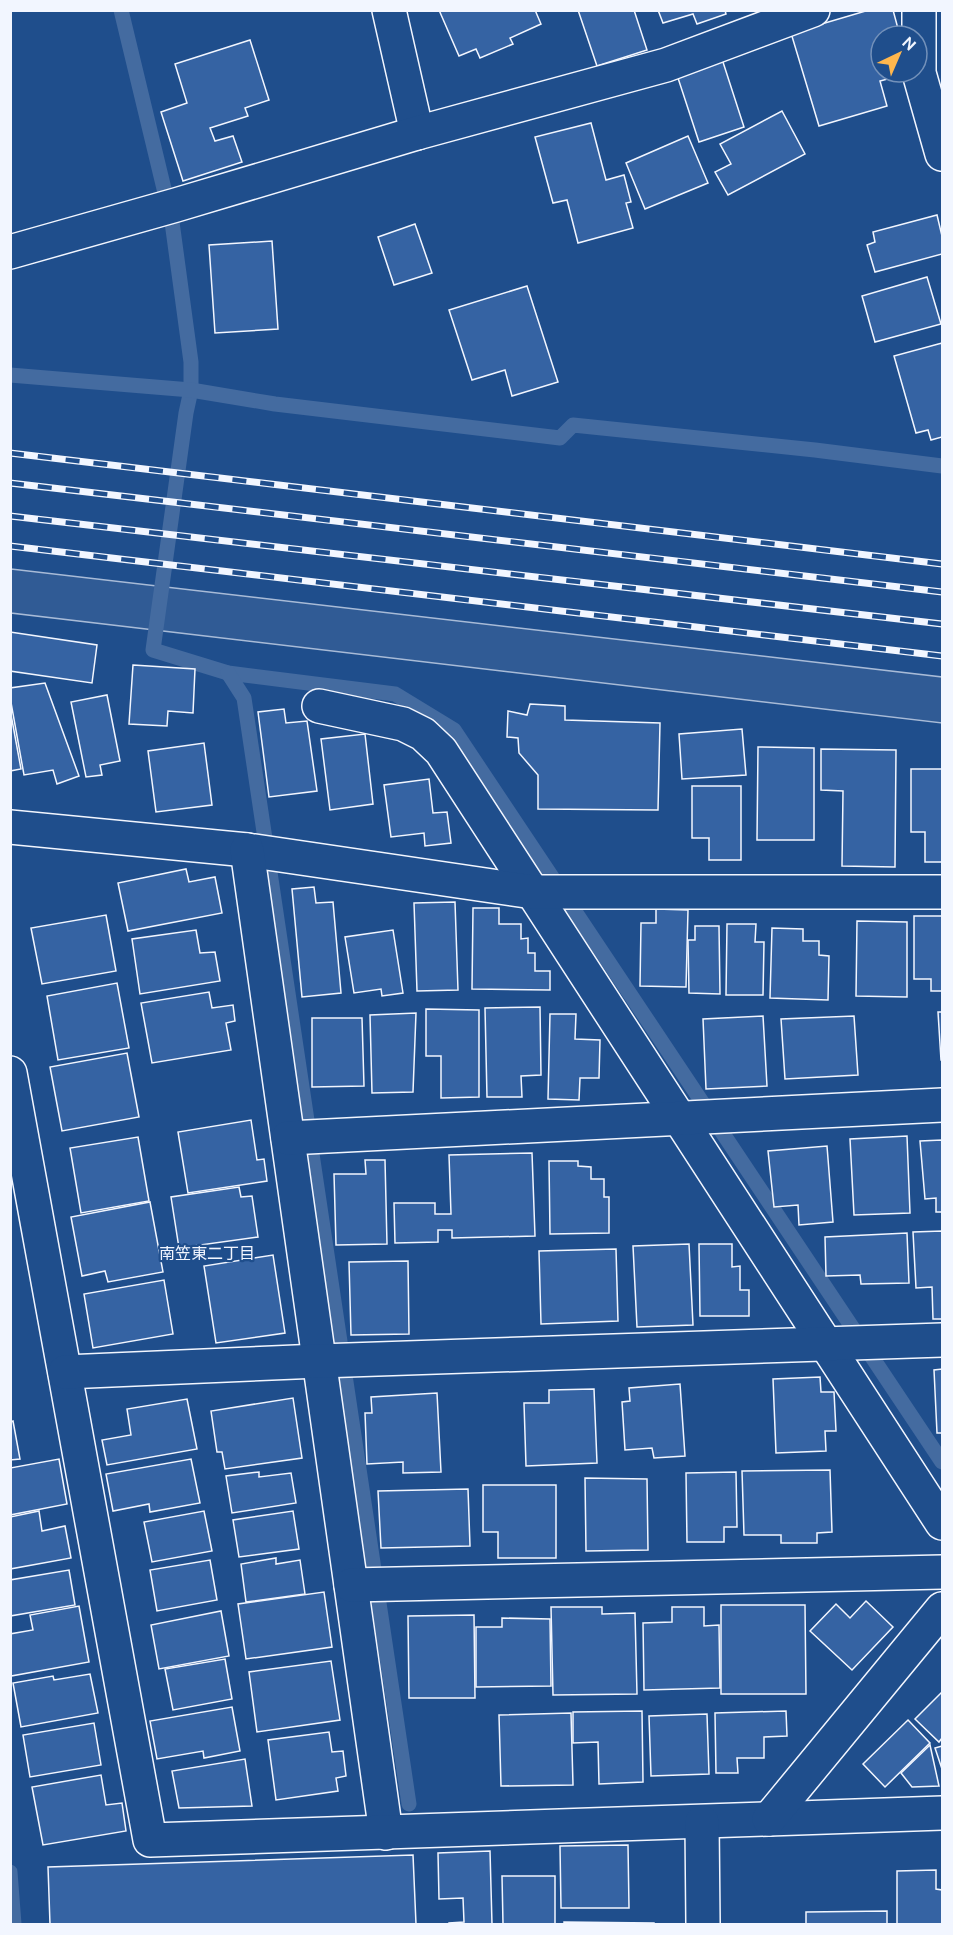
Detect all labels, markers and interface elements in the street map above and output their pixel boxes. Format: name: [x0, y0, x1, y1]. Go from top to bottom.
north arrow: [869, 24, 929, 84]
text: N: [899, 33, 920, 54]
district label: 南笠東二丁目: [159, 1244, 255, 1262]

